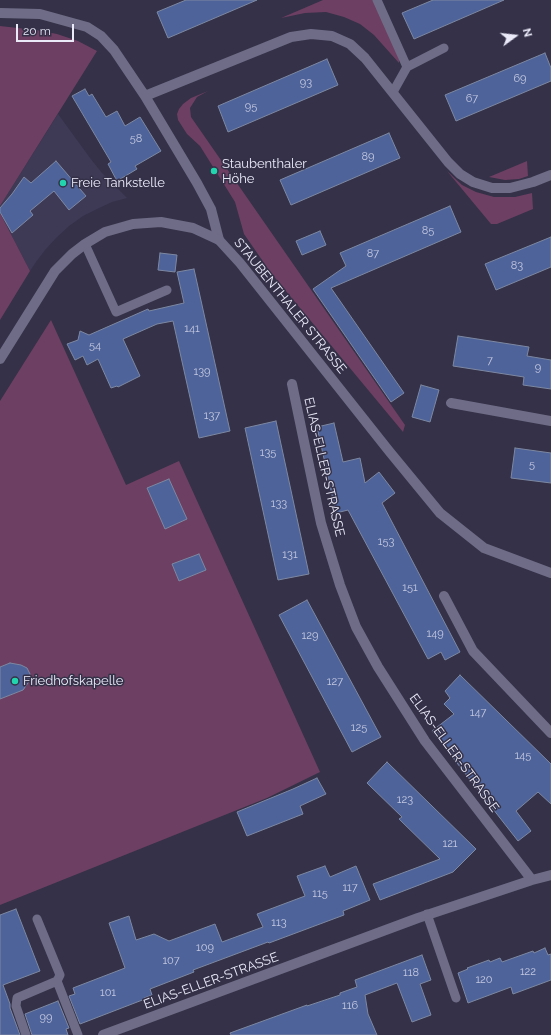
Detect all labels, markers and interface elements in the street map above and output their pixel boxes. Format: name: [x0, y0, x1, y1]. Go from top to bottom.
scale bar: [18, 16, 76, 42]
north arrow: [495, 16, 535, 56]
text: 20 m: [23, 24, 51, 38]
text: N: [520, 27, 534, 39]
house number: 69: [513, 72, 527, 86]
house number: 93: [300, 76, 312, 90]
house number: 67: [466, 92, 478, 106]
house number: 95: [245, 100, 257, 114]
house number: 58: [130, 132, 142, 146]
house number: 89: [362, 150, 374, 164]
place label: Staubenthaler Höhe: [222, 156, 307, 187]
marker: Staubenthaler Höhe: [209, 166, 219, 176]
place label: Freie Tankstelle: [71, 175, 165, 191]
marker: Freie Tankstelle: [58, 178, 68, 188]
house number: 85: [422, 224, 434, 238]
street label: STAUBENTHALER STRASSE: [230, 235, 350, 377]
house number: 87: [367, 247, 379, 261]
house number: 83: [511, 259, 523, 273]
house number: 141: [184, 322, 200, 336]
house number: 54: [89, 339, 101, 353]
house number: 7: [487, 354, 493, 368]
house number: 9: [535, 361, 541, 375]
house number: 139: [193, 365, 211, 379]
street label: ELIAS-ELLER-STRASSE: [300, 396, 348, 538]
house number: 137: [204, 409, 220, 423]
house number: 135: [260, 446, 276, 460]
house number: 5: [529, 458, 535, 472]
house number: 133: [271, 497, 287, 511]
house number: 153: [378, 535, 394, 549]
house number: 131: [282, 548, 298, 562]
house number: 151: [402, 581, 418, 595]
house number: 149: [426, 627, 444, 641]
house number: 129: [302, 629, 318, 643]
place label: Friedhofskapelle: [23, 673, 123, 689]
house number: 127: [327, 675, 343, 689]
marker: Friedhofskapelle: [10, 676, 20, 686]
street label: ELIAS-ELLER-STRASSE: [406, 691, 502, 815]
house number: 147: [470, 706, 486, 720]
house number: 125: [351, 721, 367, 735]
house number: 145: [515, 749, 531, 763]
house number: 123: [397, 793, 413, 807]
house number: 121: [442, 837, 458, 851]
house number: 117: [342, 881, 358, 895]
house number: 115: [312, 887, 328, 901]
house number: 113: [271, 916, 287, 930]
house number: 109: [196, 941, 214, 955]
street label: ELIAS-ELLER-STRASSE: [141, 949, 281, 1013]
house number: 107: [162, 954, 180, 968]
house number: 122: [520, 965, 536, 979]
house number: 118: [403, 966, 419, 980]
house number: 120: [475, 973, 493, 987]
house number: 101: [100, 986, 116, 1000]
house number: 116: [342, 999, 358, 1013]
house number: 99: [40, 1011, 52, 1025]

